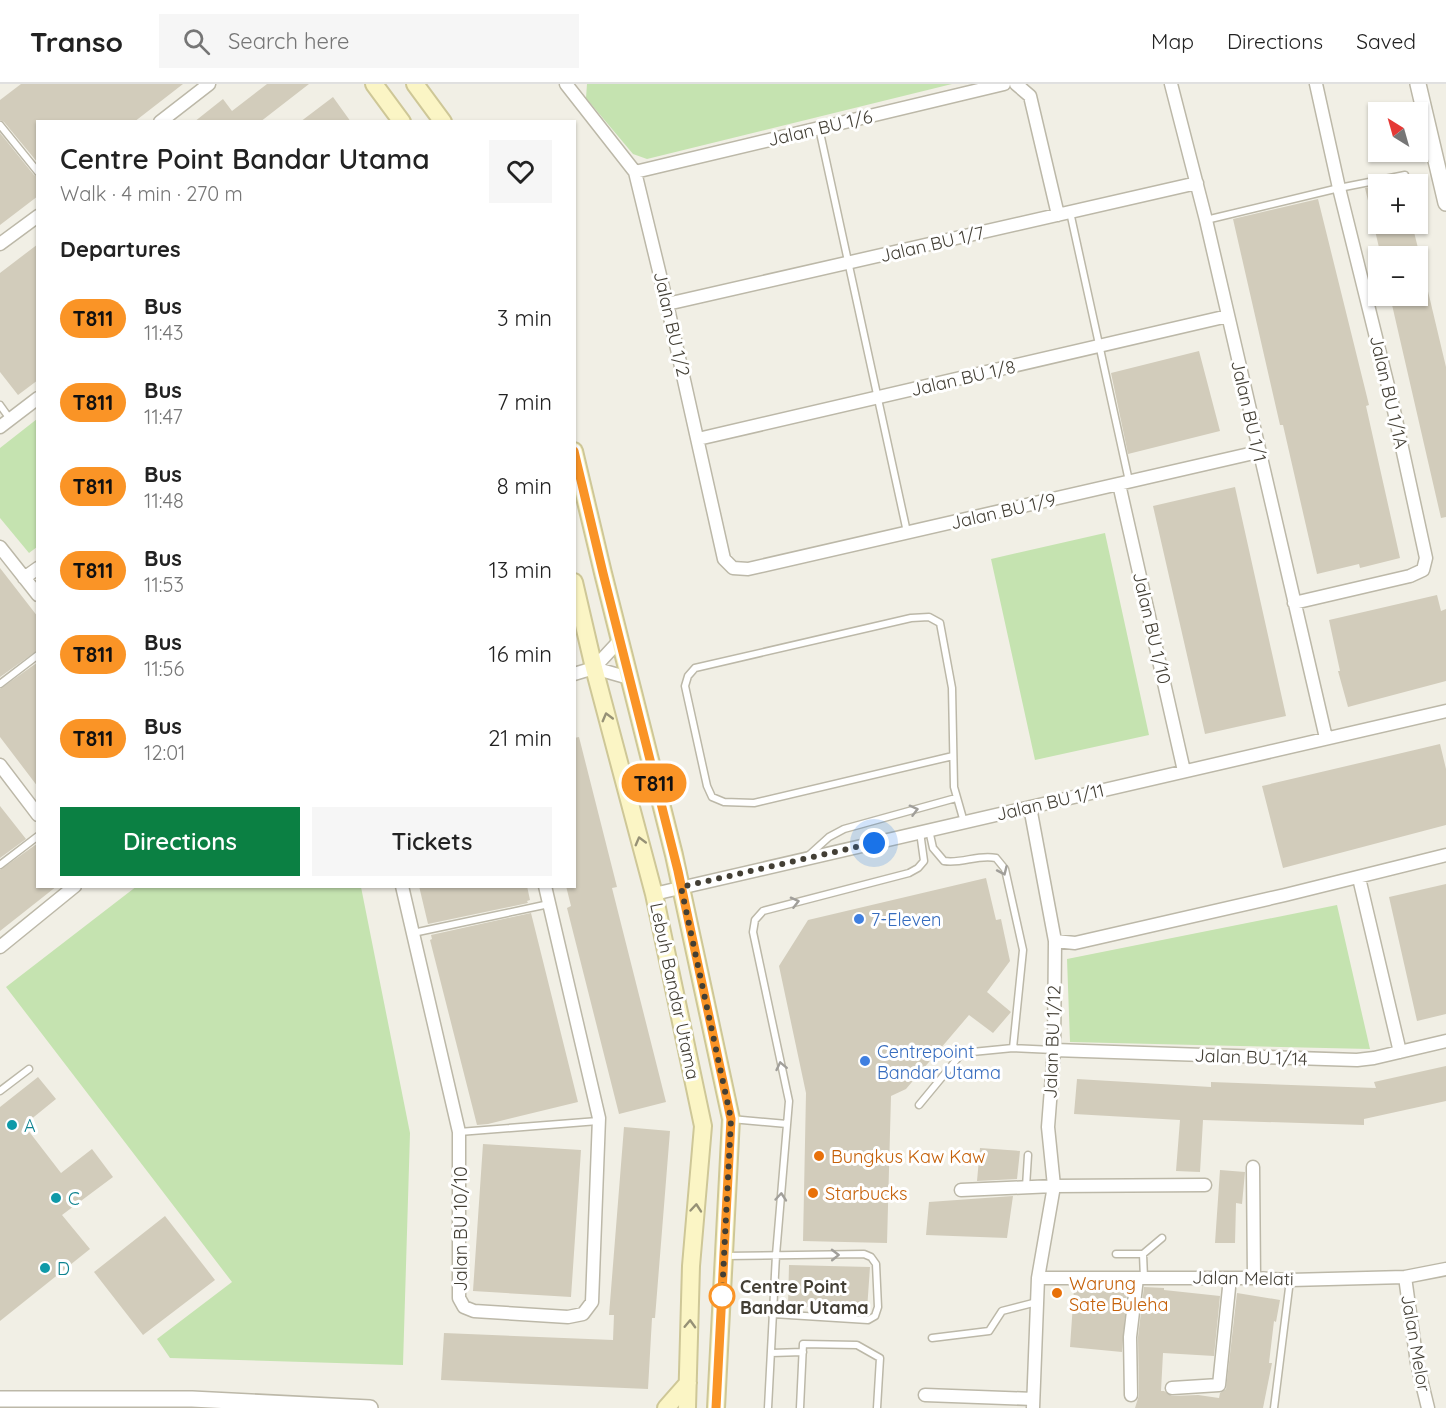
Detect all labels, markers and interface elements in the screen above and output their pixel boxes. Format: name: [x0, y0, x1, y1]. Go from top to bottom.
search box: [159, 14, 579, 68]
text: Transo: [30, 24, 123, 59]
icon: search: [180, 25, 213, 58]
text: Search here: [228, 27, 349, 55]
text: Map: [1151, 28, 1194, 54]
text: Directions: [1227, 28, 1323, 54]
text: Saved: [1356, 28, 1416, 54]
north arrow: [1368, 102, 1428, 162]
map controls: [1368, 102, 1428, 306]
street label: Jalan BU 1/6: [765, 105, 875, 151]
button: heart: [489, 140, 552, 203]
text: Centre Point Bandar Utama: [60, 141, 430, 176]
button: +: [1368, 174, 1428, 234]
text: Walk · 4 min · 270 m: [60, 181, 243, 206]
street label: Jalan BU 1/7: [878, 221, 986, 267]
text: Departures: [60, 235, 181, 263]
button: −: [1368, 246, 1428, 306]
street label: Jalan BU 1/2: [649, 269, 695, 379]
text: Bus: [144, 292, 182, 320]
text: 3 min: [497, 304, 552, 332]
text: T811: [73, 305, 114, 331]
text: 11:43: [144, 320, 184, 345]
street label: Jalan BU 1/1A: [1365, 333, 1413, 451]
street label: Jalan BU 1/8: [908, 355, 1018, 401]
street label: Jalan BU 1/1: [1226, 358, 1272, 464]
text: Bus: [144, 376, 182, 404]
text: 7 min: [497, 388, 552, 416]
text: T811: [73, 389, 114, 415]
text: 11:47: [144, 404, 183, 429]
text: Bus: [144, 460, 182, 488]
text: 8 min: [497, 472, 552, 500]
text: T811: [73, 473, 114, 499]
text: 11:48: [144, 488, 184, 513]
street label: Jalan BU 1/9: [948, 488, 1058, 534]
text: Bus: [144, 544, 182, 572]
text: 13 min: [489, 556, 552, 584]
text: T811: [73, 557, 114, 583]
street label: Jalan BU 1/10: [1128, 570, 1176, 686]
text: 11:53: [144, 572, 184, 597]
text: Bus: [144, 628, 182, 656]
text: 16 min: [489, 640, 552, 668]
text: T811: [73, 641, 114, 667]
text: 11:56: [144, 656, 184, 681]
text: Bus: [144, 712, 182, 740]
one-way arrow: [601, 712, 614, 722]
text: 21 min: [488, 724, 552, 752]
text: T811: [73, 725, 114, 751]
text: 12:01: [144, 740, 186, 765]
line badge: T811: [612, 764, 696, 802]
text: T811: [634, 770, 675, 796]
street label: Jalan BU 1/11: [994, 778, 1106, 826]
one-way arrow: [909, 804, 919, 817]
button: Directions: [60, 807, 300, 876]
button: Tickets: [312, 807, 552, 876]
your location: [859, 828, 889, 858]
one-way arrow: [635, 836, 648, 846]
one-way arrow: [996, 864, 1008, 875]
one-way arrow: [790, 897, 800, 910]
street label: Lebuh Bandar Utama: [645, 901, 705, 1081]
place label: 7-Eleven: [871, 908, 942, 931]
marker: 7-Eleven: [852, 912, 866, 926]
street label: Jalan BU 1/12: [1039, 985, 1065, 1099]
place label: Centrepoint Bandar Utama: [877, 1040, 1001, 1084]
street label: Jalan BU 1/14: [1194, 1044, 1308, 1070]
marker: Centrepoint Bandar Utama: [858, 1054, 872, 1068]
one-way arrow: [775, 1062, 788, 1072]
place label: A: [24, 1114, 36, 1137]
marker: A: [5, 1118, 19, 1132]
place label: Bungkus Kaw Kaw: [831, 1145, 986, 1168]
marker: Bungkus Kaw Kaw: [812, 1149, 826, 1163]
street label: Jalan BU 10/10: [449, 1166, 472, 1292]
place label: Starbucks: [825, 1182, 908, 1205]
marker: Starbucks: [806, 1186, 820, 1200]
place label: C: [68, 1187, 80, 1210]
marker: C: [49, 1191, 63, 1205]
one-way arrow: [774, 1193, 787, 1202]
one-way arrow: [689, 1203, 702, 1212]
one-way arrow: [830, 1249, 839, 1261]
place label: D: [57, 1257, 70, 1280]
marker: D: [38, 1261, 52, 1275]
street label: Jalan Melati: [1192, 1266, 1294, 1290]
place label: Warung Sate Buleha: [1069, 1272, 1168, 1316]
place label: Centre Point Bandar Utama: [740, 1275, 869, 1319]
marker: Centre Point Bandar Utama: [709, 1283, 735, 1309]
marker: Warung Sate Buleha: [1050, 1286, 1064, 1300]
street label: Jalan Melor: [1396, 1293, 1436, 1394]
one-way arrow: [683, 1320, 696, 1329]

